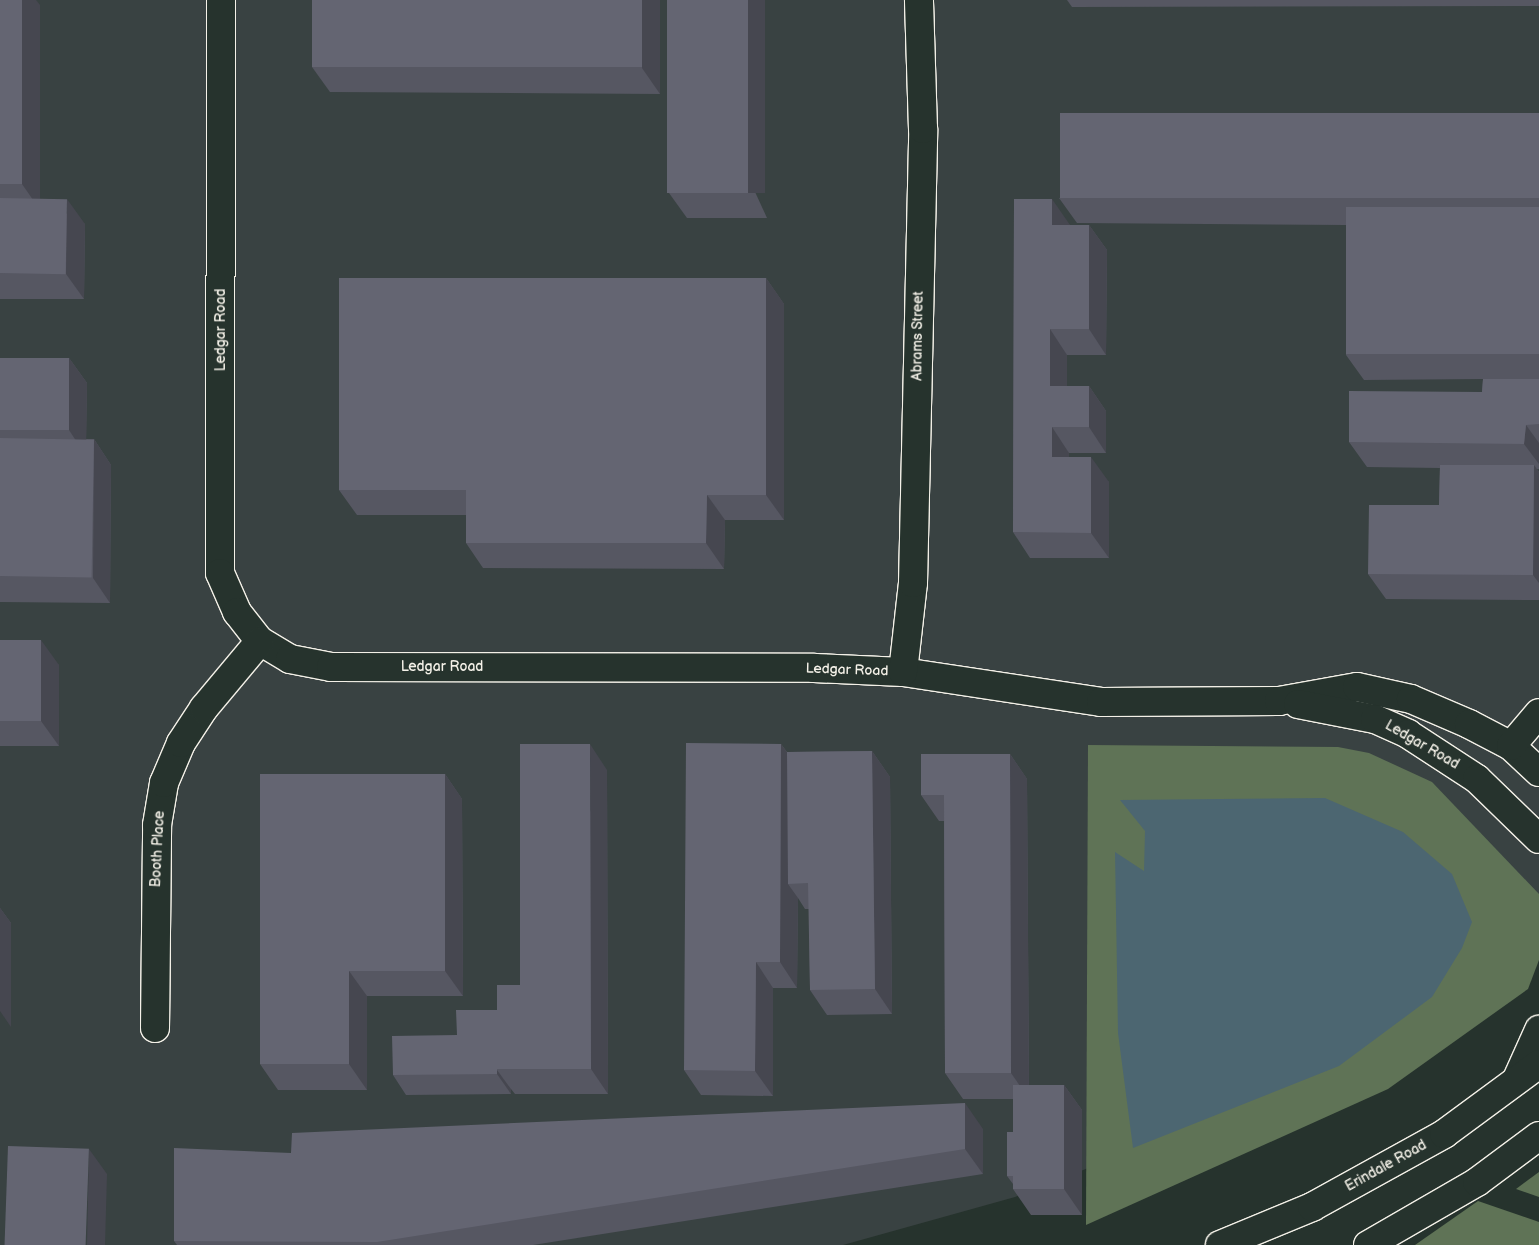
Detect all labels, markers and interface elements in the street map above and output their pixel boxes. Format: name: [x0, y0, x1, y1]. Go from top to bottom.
street label: Ledgar Road: [213, 289, 229, 371]
street label: Abrams Street: [909, 291, 927, 381]
street label: Ledgar Road: [401, 659, 483, 675]
street label: Ledgar Road: [805, 660, 889, 680]
street label: Ledgar Road: [1382, 717, 1462, 773]
street label: Booth Place: [148, 810, 168, 888]
street label: Erindale Road: [1342, 1137, 1430, 1195]

